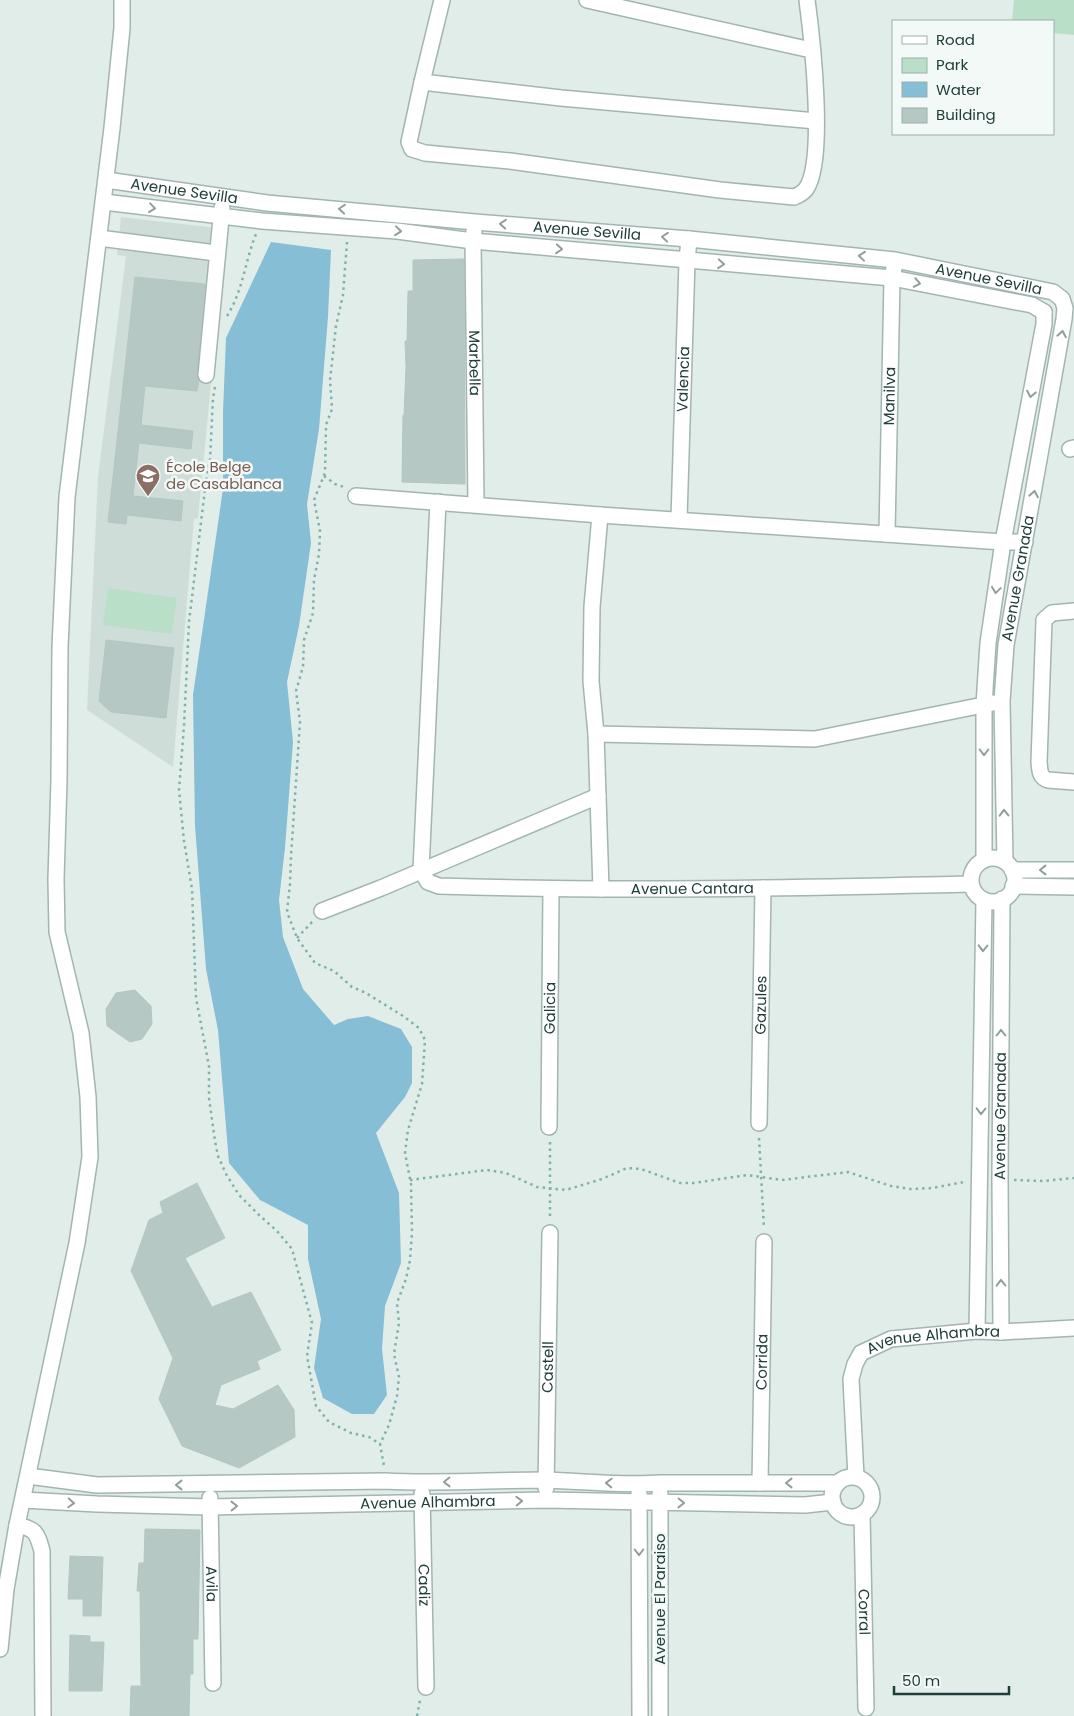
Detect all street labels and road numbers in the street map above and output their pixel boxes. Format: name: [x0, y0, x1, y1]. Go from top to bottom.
street label: Avenue Sevilla: [129, 173, 239, 209]
street label: Avenue Sevilla: [532, 216, 642, 245]
street label: Avenue Sevilla: [934, 257, 1044, 300]
street label: Marbella: [464, 330, 486, 396]
street label: Valencia: [671, 346, 694, 412]
street label: Manilva: [878, 366, 900, 426]
street label: Avenue Granada: [996, 513, 1039, 643]
street label: Avenue Cantara: [631, 877, 754, 899]
street label: Gazules: [750, 975, 772, 1035]
street label: Galicia: [539, 982, 560, 1034]
street label: Avenue Granada: [989, 1052, 1011, 1180]
street label: Avenue Alhambra: [863, 1320, 1000, 1359]
street label: Corrida: [751, 1334, 772, 1390]
street label: Castell: [536, 1341, 558, 1393]
street label: Avenue Alhambra: [360, 1490, 496, 1514]
street label: Avenue El Paraiso: [649, 1533, 670, 1665]
street label: Cadiz: [413, 1564, 435, 1607]
street label: Avila: [201, 1566, 223, 1602]
street label: Corral: [854, 1589, 875, 1635]

